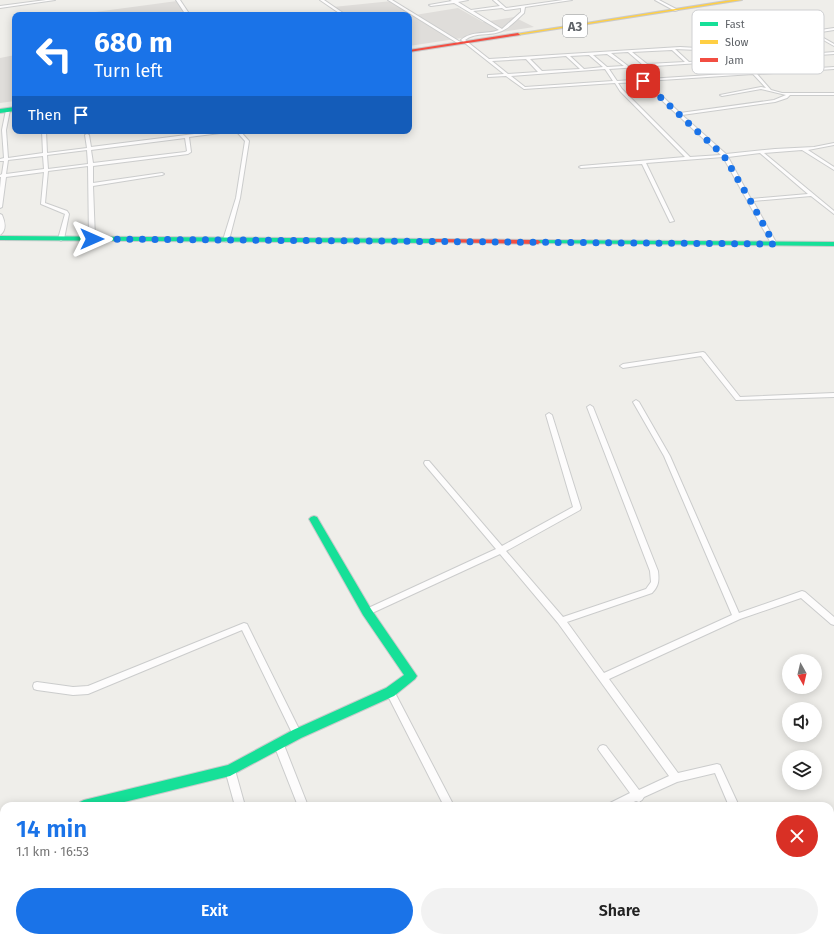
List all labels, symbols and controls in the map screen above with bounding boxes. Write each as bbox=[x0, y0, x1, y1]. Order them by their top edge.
legend bbox=[692, 10, 824, 74]
road number: A3 bbox=[563, 15, 587, 37]
text: Fast bbox=[725, 18, 745, 31]
text: 680 m bbox=[94, 26, 173, 59]
icon: left bbox=[28, 28, 80, 80]
text: Slow bbox=[725, 36, 749, 49]
text: Jam bbox=[725, 54, 744, 67]
text: Turn left bbox=[94, 60, 163, 82]
pin bbox=[626, 64, 660, 98]
icon: arrive bbox=[632, 70, 654, 92]
icon: arrive bbox=[70, 104, 92, 126]
text: Then bbox=[28, 106, 62, 124]
position arrow bbox=[71, 218, 113, 260]
north arrow bbox=[782, 654, 822, 694]
map controls bbox=[782, 654, 822, 790]
button: sound bbox=[782, 702, 822, 742]
button: layers bbox=[782, 750, 822, 790]
text: 14 min bbox=[16, 815, 87, 843]
button: close bbox=[776, 815, 818, 857]
text: 1.1 km · 16:53 bbox=[16, 844, 89, 859]
button: Exit bbox=[16, 888, 413, 934]
button: Share bbox=[421, 888, 818, 934]

